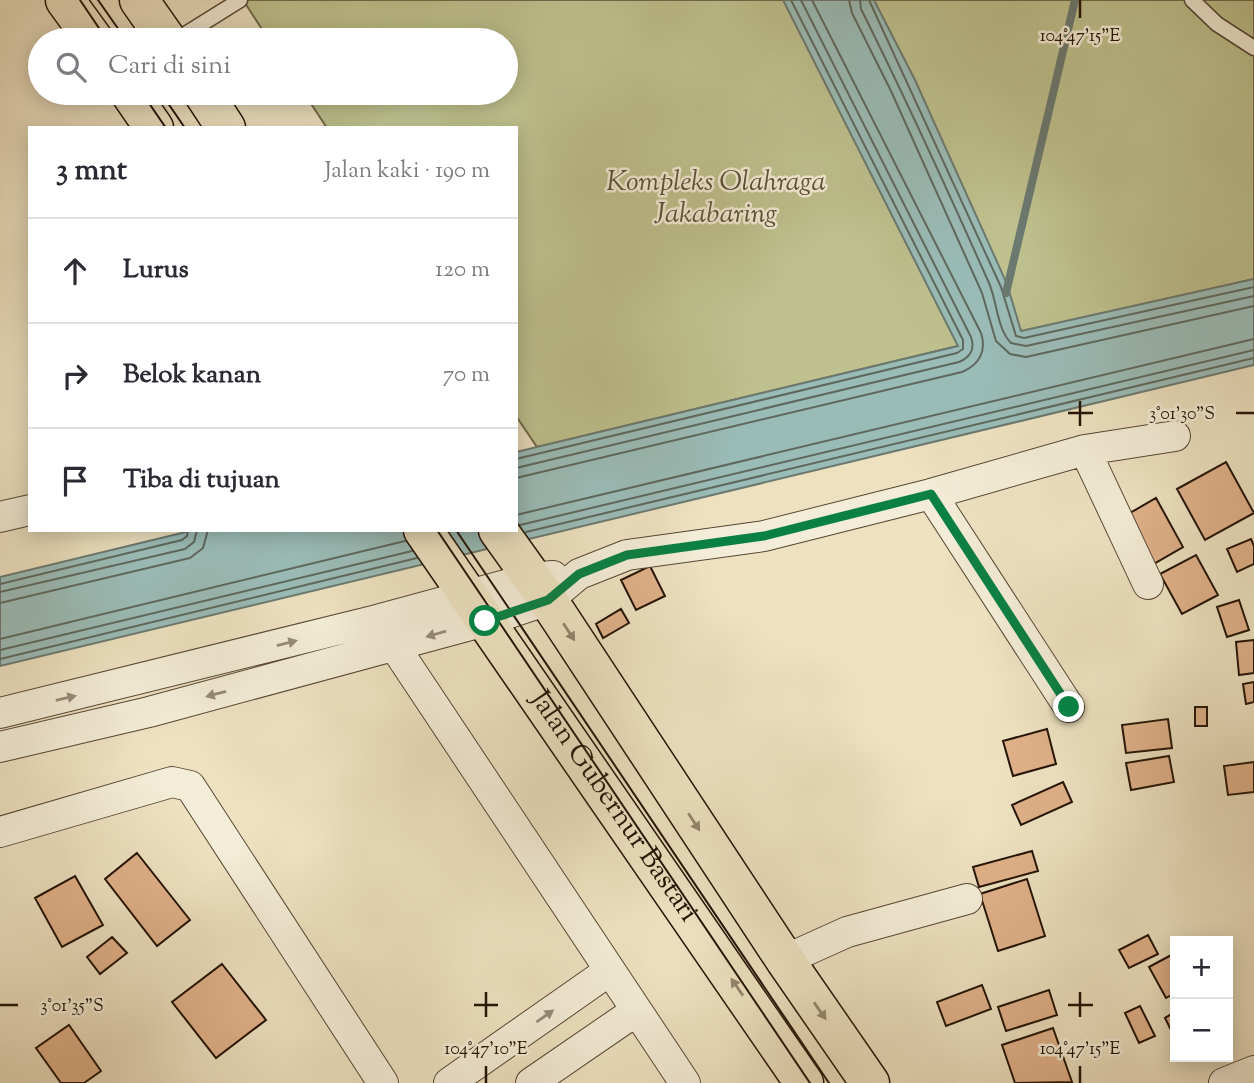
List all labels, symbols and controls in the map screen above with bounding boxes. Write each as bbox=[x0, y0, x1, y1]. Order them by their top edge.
text: 104°47'15"E bbox=[1040, 24, 1120, 50]
search box bbox=[28, 28, 518, 105]
icon: search bbox=[52, 48, 90, 86]
text: Cari di sini bbox=[108, 48, 231, 85]
text: 3 mnt bbox=[56, 150, 127, 193]
text: Jalan kaki · 190 m bbox=[325, 155, 490, 188]
park label: Kompleks Olahraga Jakabaring bbox=[606, 163, 826, 235]
icon: ahead bbox=[56, 252, 94, 290]
text: Lurus bbox=[123, 252, 189, 289]
text: 120 m bbox=[435, 254, 490, 287]
icon: right bbox=[56, 357, 94, 395]
text: Belok kanan bbox=[123, 357, 261, 394]
text: 70 m bbox=[443, 359, 490, 392]
text: 3°01'30"S bbox=[1149, 402, 1215, 428]
icon: arrive bbox=[56, 462, 94, 500]
text: Tiba di tujuan bbox=[123, 462, 280, 499]
route start bbox=[469, 605, 500, 636]
one-way arrow bbox=[562, 623, 576, 641]
one-way arrow bbox=[425, 630, 446, 640]
one-way arrow bbox=[276, 637, 298, 648]
street label: Jalan Gubernur Bastari bbox=[519, 681, 708, 930]
one-way arrow bbox=[205, 689, 227, 700]
route end bbox=[1053, 691, 1084, 722]
one-way arrow bbox=[56, 692, 78, 703]
one-way arrow bbox=[687, 813, 701, 831]
map controls bbox=[1170, 936, 1233, 1062]
button: + bbox=[1170, 936, 1233, 999]
one-way arrow bbox=[731, 977, 744, 996]
text: 3°01'35"S bbox=[40, 994, 104, 1020]
button: − bbox=[1170, 999, 1233, 1062]
one-way arrow bbox=[813, 1002, 827, 1020]
one-way arrow bbox=[536, 1009, 554, 1023]
text: 104°47'10"E bbox=[444, 1037, 528, 1063]
text: 104°47'15"E bbox=[1040, 1037, 1120, 1063]

